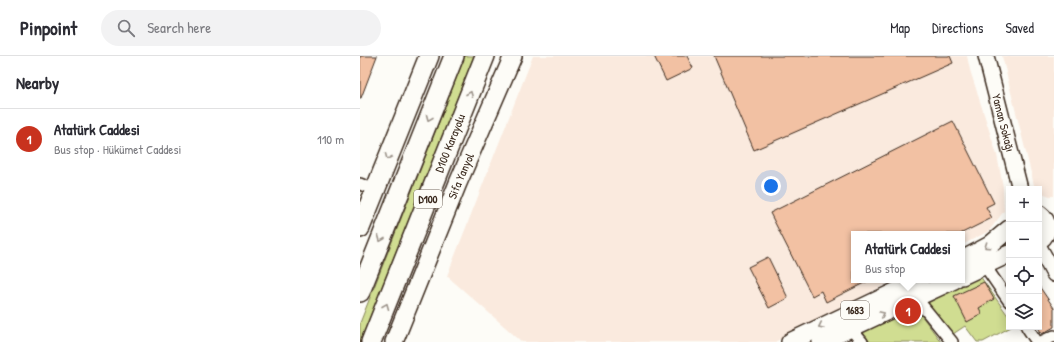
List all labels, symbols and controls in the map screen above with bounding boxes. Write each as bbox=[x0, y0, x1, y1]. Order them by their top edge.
search box bbox=[101, 10, 381, 46]
text: Pinpoint bbox=[20, 15, 77, 41]
icon: search bbox=[115, 17, 137, 39]
text: Search here bbox=[147, 17, 211, 38]
text: Map bbox=[890, 18, 910, 37]
text: Directions bbox=[932, 18, 983, 37]
text: Saved bbox=[1005, 18, 1034, 37]
text: Nearby bbox=[16, 71, 59, 94]
one-way arrow bbox=[465, 90, 473, 97]
street label: Yaman Sokağı bbox=[988, 92, 1019, 154]
street label: D100 Karayolu bbox=[430, 111, 469, 175]
one-way arrow bbox=[426, 114, 434, 122]
text: Atatürk Caddesi bbox=[54, 119, 140, 140]
text: 1 bbox=[27, 130, 31, 148]
text: 110 m bbox=[317, 130, 344, 148]
text: Bus stop · Hükümet Caddesi bbox=[54, 140, 181, 158]
street label: Sifa Yanyol bbox=[443, 149, 478, 201]
one-way arrow bbox=[385, 153, 393, 160]
your location bbox=[761, 176, 781, 196]
map controls bbox=[1006, 186, 1042, 330]
button: + bbox=[1006, 186, 1042, 222]
road number: D100 bbox=[414, 190, 442, 208]
button: − bbox=[1006, 222, 1042, 258]
popup bbox=[851, 231, 965, 283]
one-way arrow bbox=[378, 235, 386, 243]
text: Atatürk Caddesi bbox=[865, 238, 951, 259]
one-way arrow bbox=[984, 241, 991, 249]
button: locate bbox=[1006, 258, 1042, 294]
text: Bus stop bbox=[865, 259, 905, 277]
button: layers bbox=[1006, 294, 1042, 330]
pin: 1 bbox=[895, 296, 921, 326]
road number: 1683 bbox=[841, 301, 869, 319]
one-way arrow bbox=[381, 302, 389, 309]
one-way arrow bbox=[878, 310, 885, 318]
one-way arrow bbox=[818, 321, 825, 329]

